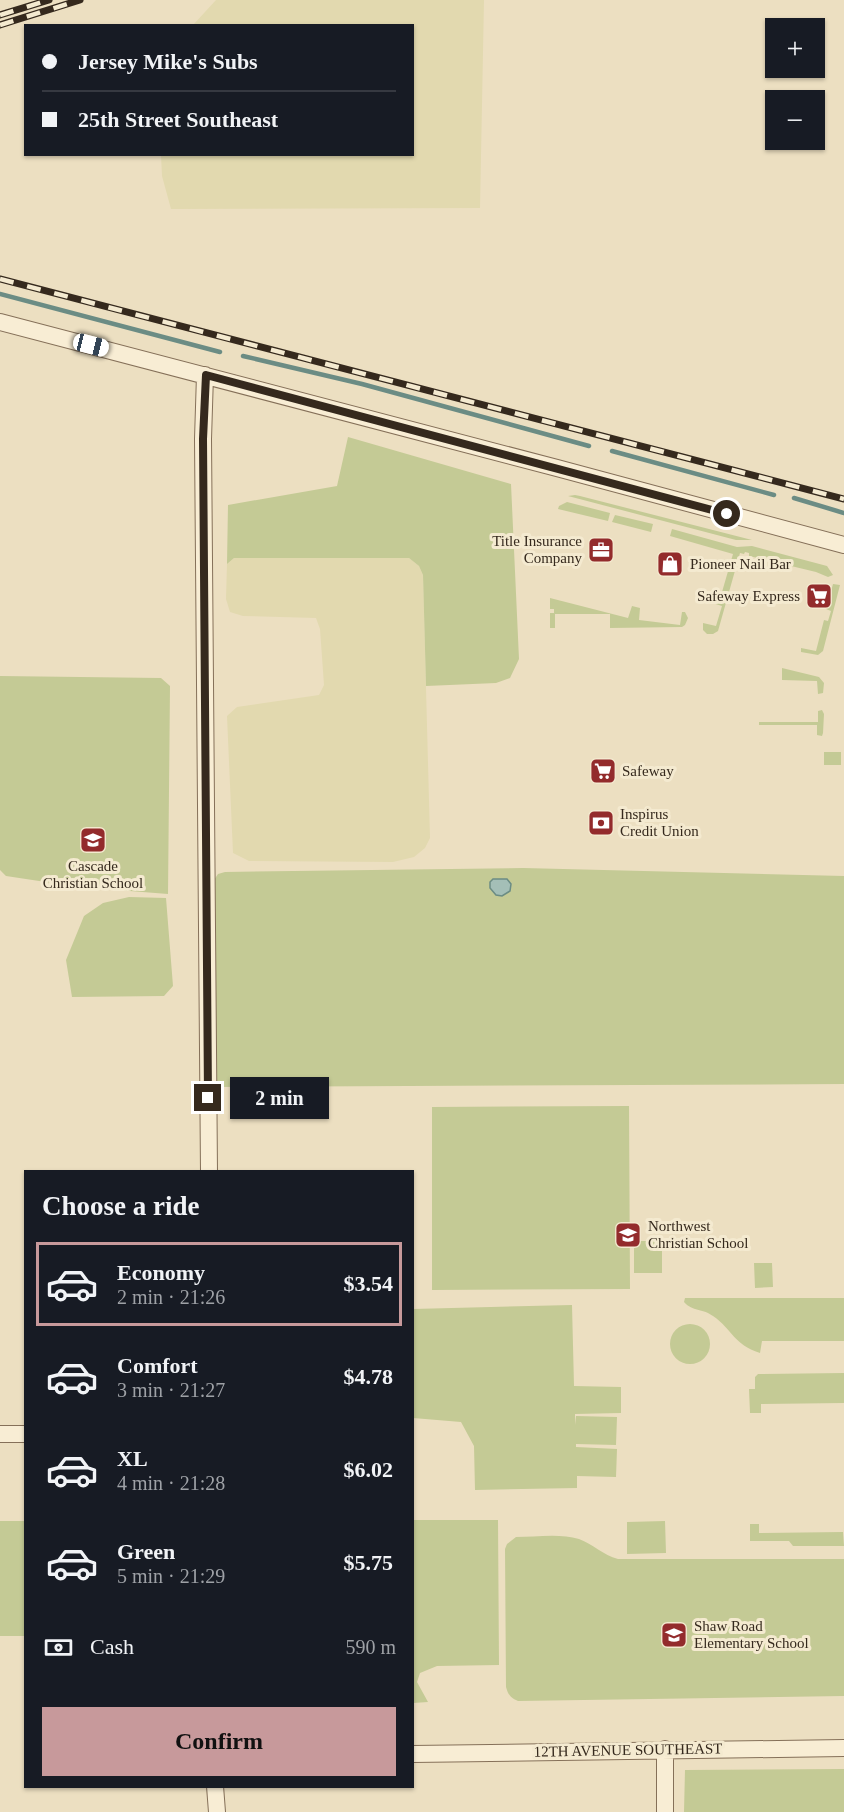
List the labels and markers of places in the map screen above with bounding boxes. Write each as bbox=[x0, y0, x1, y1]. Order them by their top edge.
place label: Title Insurance Company bbox=[492, 533, 582, 566]
office icon: Title Insurance Company bbox=[586, 535, 616, 565]
shop icon: Pioneer Nail Bar bbox=[655, 549, 685, 579]
place label: Pioneer Nail Bar bbox=[690, 556, 791, 572]
supermarket icon: Safeway Express bbox=[804, 581, 834, 611]
place label: Safeway Express bbox=[697, 588, 800, 604]
supermarket icon: Safeway bbox=[588, 756, 618, 786]
place label: Safeway bbox=[622, 763, 674, 779]
place label: Inspirus Credit Union bbox=[620, 806, 699, 839]
bank icon: Inspirus Credit Union bbox=[586, 808, 616, 838]
school or university icon: Cascade Christian School bbox=[78, 825, 108, 855]
place label: Cascade Christian School bbox=[43, 858, 143, 891]
place label: Northwest Christian School bbox=[648, 1218, 748, 1251]
school or university icon: Northwest Christian School bbox=[613, 1220, 643, 1250]
place label: Shaw Road Elementary School bbox=[694, 1618, 809, 1651]
school or university icon: Shaw Road Elementary School bbox=[659, 1620, 689, 1650]

